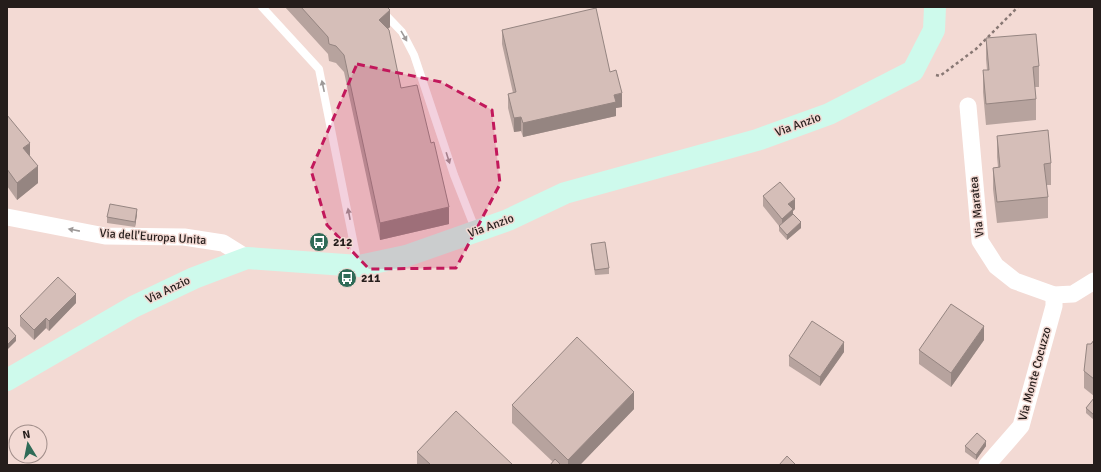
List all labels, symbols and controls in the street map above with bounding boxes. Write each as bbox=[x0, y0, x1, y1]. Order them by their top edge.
one-way arrow bbox=[401, 30, 408, 42]
one-way arrow bbox=[319, 80, 325, 92]
street label: Via Anzio bbox=[773, 110, 823, 140]
one-way arrow bbox=[445, 152, 451, 164]
street label: Via Maratea bbox=[966, 176, 988, 238]
one-way arrow bbox=[345, 208, 351, 220]
street label: Via Anzio bbox=[466, 211, 516, 241]
one-way arrow bbox=[67, 226, 80, 232]
street label: Via dell'Europa Unita bbox=[99, 226, 207, 248]
bus stop icon: 212 bbox=[308, 231, 330, 253]
place label: 212 bbox=[333, 235, 352, 250]
bus stop icon: 211 bbox=[336, 267, 358, 289]
place label: 211 bbox=[361, 271, 381, 286]
street label: Via Anzio bbox=[143, 273, 193, 307]
street label: Via Monte Cocuzzo bbox=[1015, 325, 1055, 423]
north arrow bbox=[8, 424, 48, 464]
text: N bbox=[21, 428, 31, 442]

